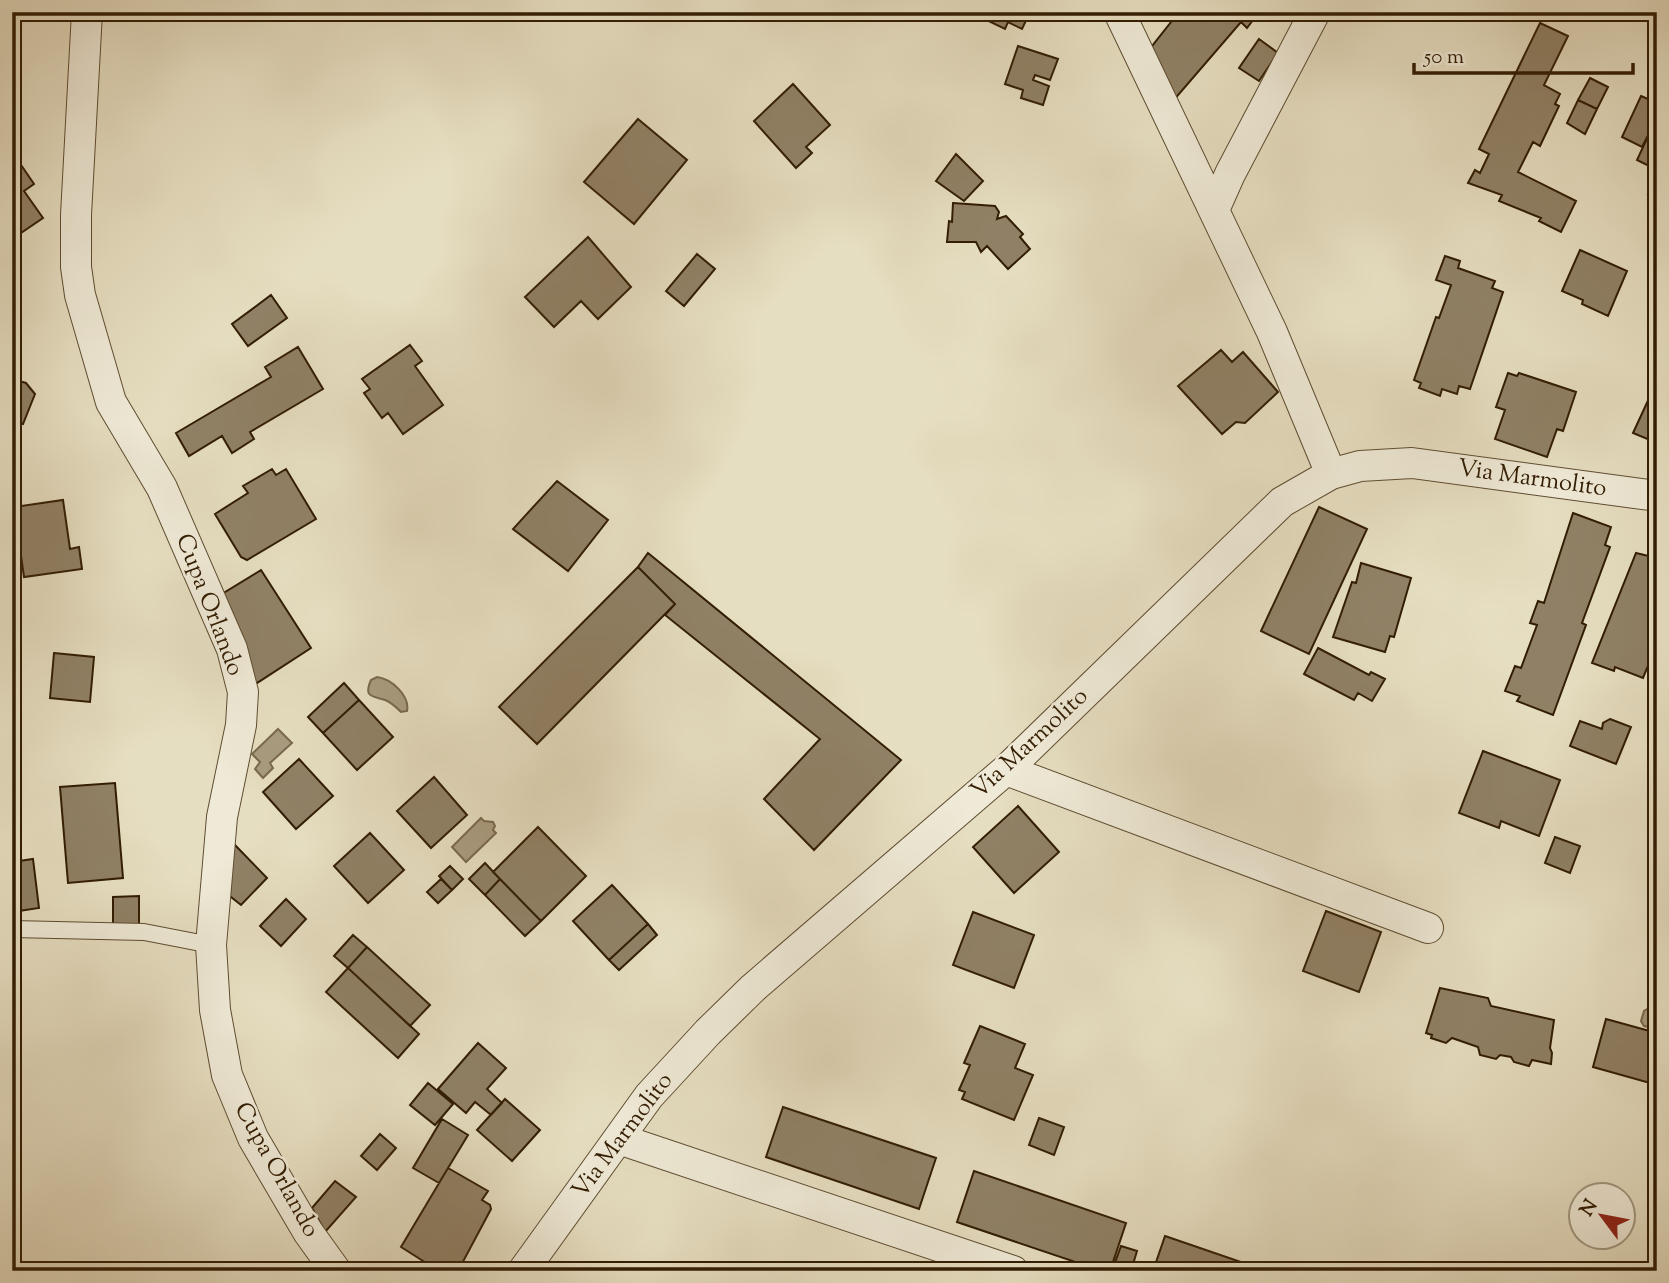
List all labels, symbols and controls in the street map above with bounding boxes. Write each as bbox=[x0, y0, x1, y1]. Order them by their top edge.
scale bar bbox=[1414, 32, 1632, 76]
text: 50 m bbox=[1423, 43, 1464, 73]
street label: Via Marmolito bbox=[1455, 452, 1609, 506]
street label: Cupa Orlando bbox=[166, 529, 252, 681]
street label: Via Marmolito bbox=[964, 680, 1096, 808]
street label: Via Marmolito bbox=[564, 1066, 682, 1206]
street label: Cupa Orlando bbox=[225, 1096, 327, 1244]
north arrow bbox=[1568, 1182, 1638, 1252]
text: N bbox=[1574, 1195, 1605, 1222]

